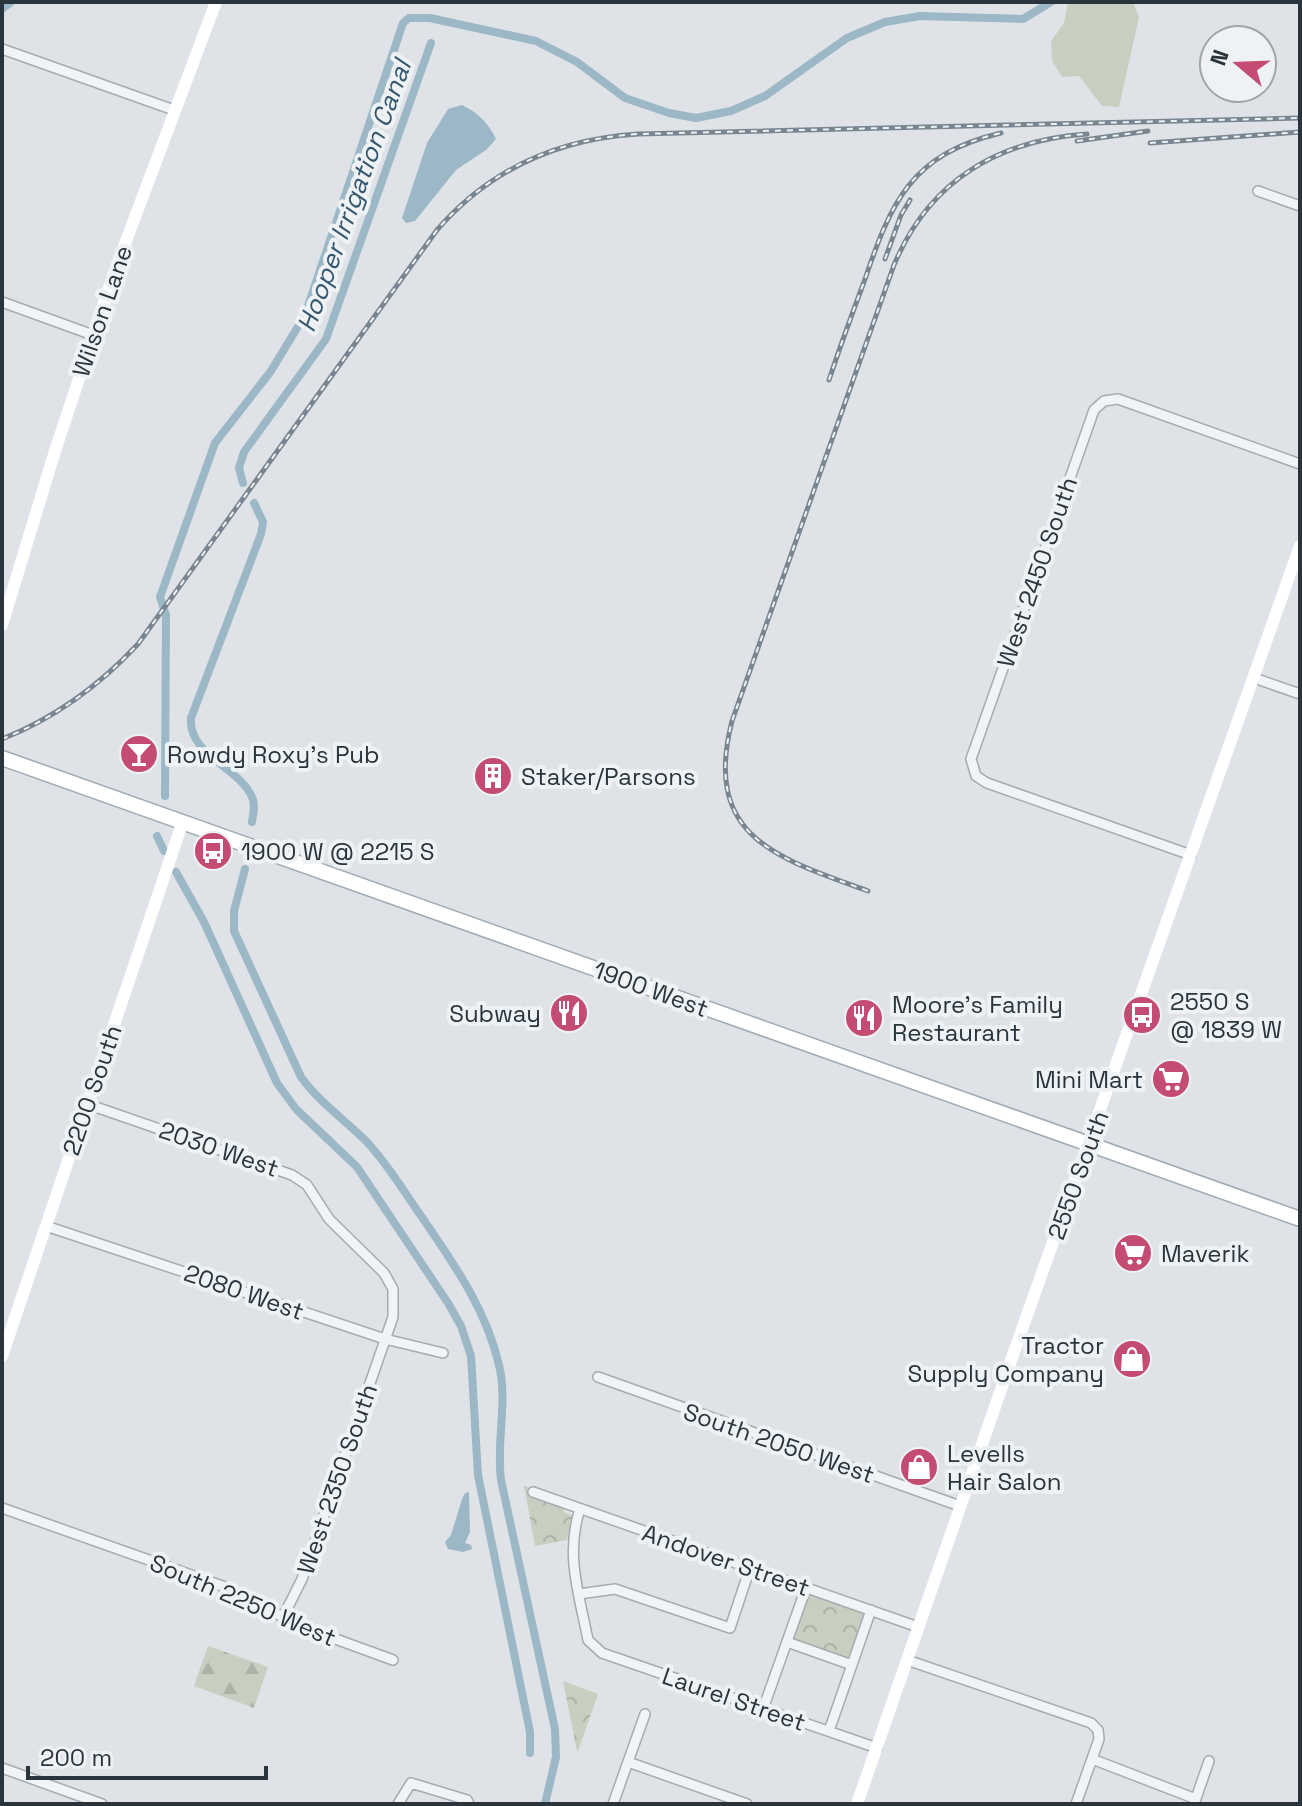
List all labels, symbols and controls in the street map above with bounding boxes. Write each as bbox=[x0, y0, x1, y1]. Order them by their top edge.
north arrow bbox=[1198, 24, 1278, 104]
text: N bbox=[1203, 46, 1235, 69]
water label: Hooper Irrigation Canal bbox=[289, 53, 420, 337]
street label: Wilson Lane bbox=[65, 241, 139, 381]
street label: West 2450 South bbox=[990, 473, 1084, 671]
bar icon: Rowdy Roxy's Pub bbox=[118, 733, 160, 775]
place label: Rowdy Roxy's Pub bbox=[167, 739, 379, 770]
building icon: Staker/Parsons bbox=[472, 755, 514, 797]
place label: Staker/Parsons bbox=[521, 761, 696, 792]
bus stop icon: 1900 W @ 2215 S bbox=[192, 830, 234, 872]
place label: 1900 W @ 2215 S bbox=[241, 836, 434, 867]
street label: 1900 West bbox=[589, 954, 713, 1024]
place label: 2550 S @ 1839 W bbox=[1170, 986, 1282, 1045]
place label: Moore's Family Restaurant bbox=[892, 989, 1063, 1048]
restaurant icon: Subway bbox=[548, 992, 590, 1034]
bus stop icon: 2550 S @ 1839 W bbox=[1121, 994, 1163, 1036]
restaurant icon: Moore's Family Restaurant bbox=[843, 997, 885, 1039]
place label: Subway bbox=[449, 998, 541, 1029]
street label: 2200 South bbox=[55, 1021, 129, 1159]
supermarket icon: Mini Mart bbox=[1150, 1058, 1192, 1100]
place label: Mini Mart bbox=[1035, 1064, 1143, 1095]
street label: 2550 South bbox=[1040, 1106, 1116, 1244]
street label: 2030 West bbox=[155, 1114, 283, 1184]
supermarket icon: Maverik bbox=[1112, 1232, 1154, 1274]
place label: Maverik bbox=[1161, 1238, 1250, 1269]
street label: 2080 West bbox=[180, 1257, 308, 1327]
place label: Tractor Supply Company bbox=[908, 1330, 1104, 1389]
shop icon: Tractor Supply Company bbox=[1111, 1338, 1153, 1380]
street label: West 2350 South bbox=[290, 1380, 384, 1578]
street label: South 2050 West bbox=[679, 1396, 879, 1490]
place label: Levells Hair Salon bbox=[947, 1438, 1062, 1497]
shop icon: Levells Hair Salon bbox=[898, 1446, 940, 1488]
street label: Andover Street bbox=[638, 1517, 814, 1603]
street label: South 2250 West bbox=[145, 1547, 341, 1653]
street label: Laurel Street bbox=[658, 1660, 810, 1738]
scale bar bbox=[28, 1730, 266, 1780]
text: 200 m bbox=[40, 1742, 112, 1773]

